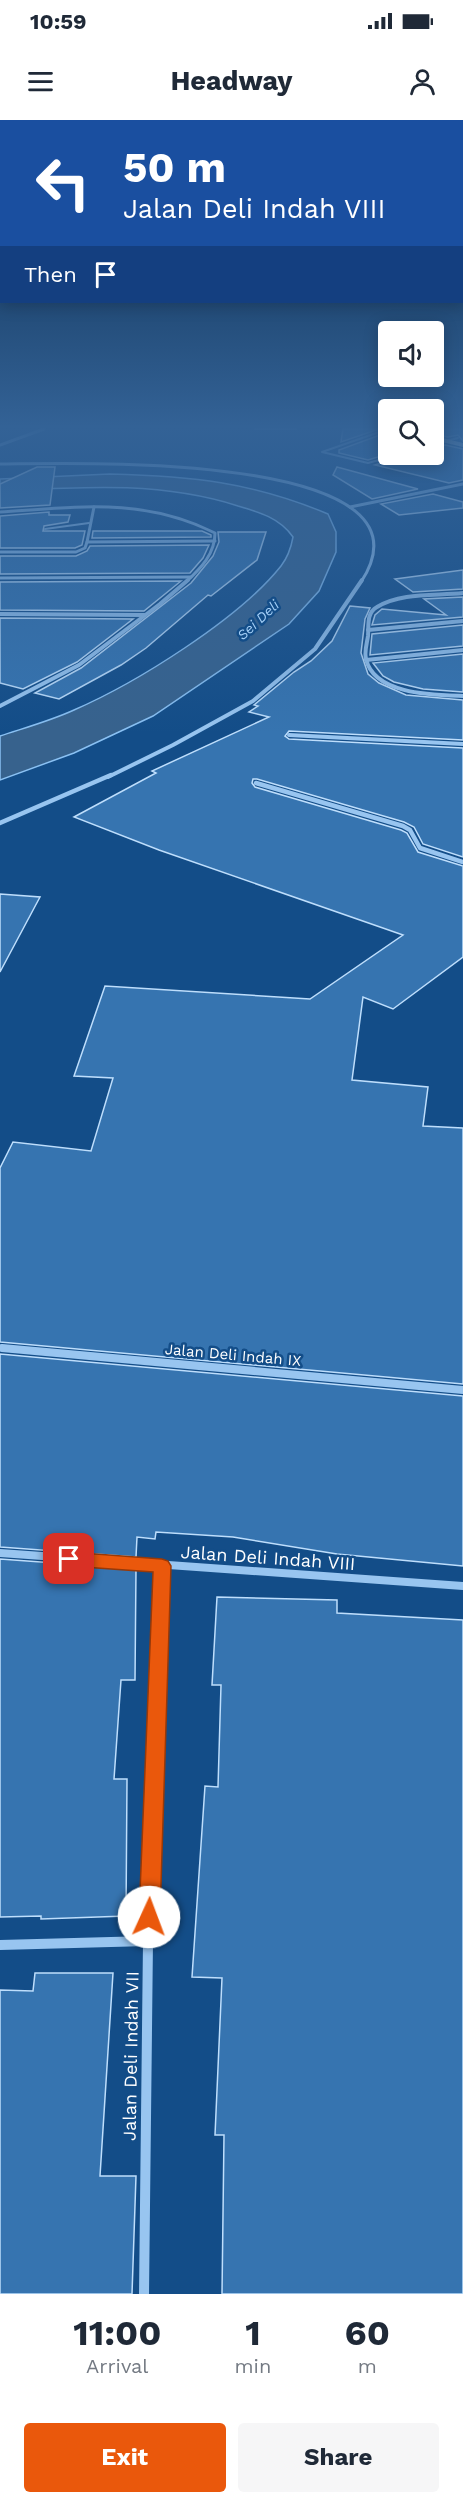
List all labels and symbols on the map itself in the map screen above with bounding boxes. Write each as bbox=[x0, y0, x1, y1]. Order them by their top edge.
water label: Sei Deli bbox=[234, 596, 282, 643]
street label: Jalan Deli Indah IX bbox=[164, 1340, 302, 1370]
pin bbox=[43, 1533, 94, 1584]
street label: Jalan Deli Indah VIII bbox=[180, 1541, 356, 1574]
position arrow bbox=[117, 1885, 181, 1949]
street label: Jalan Deli Indah VII bbox=[119, 1971, 142, 2141]

